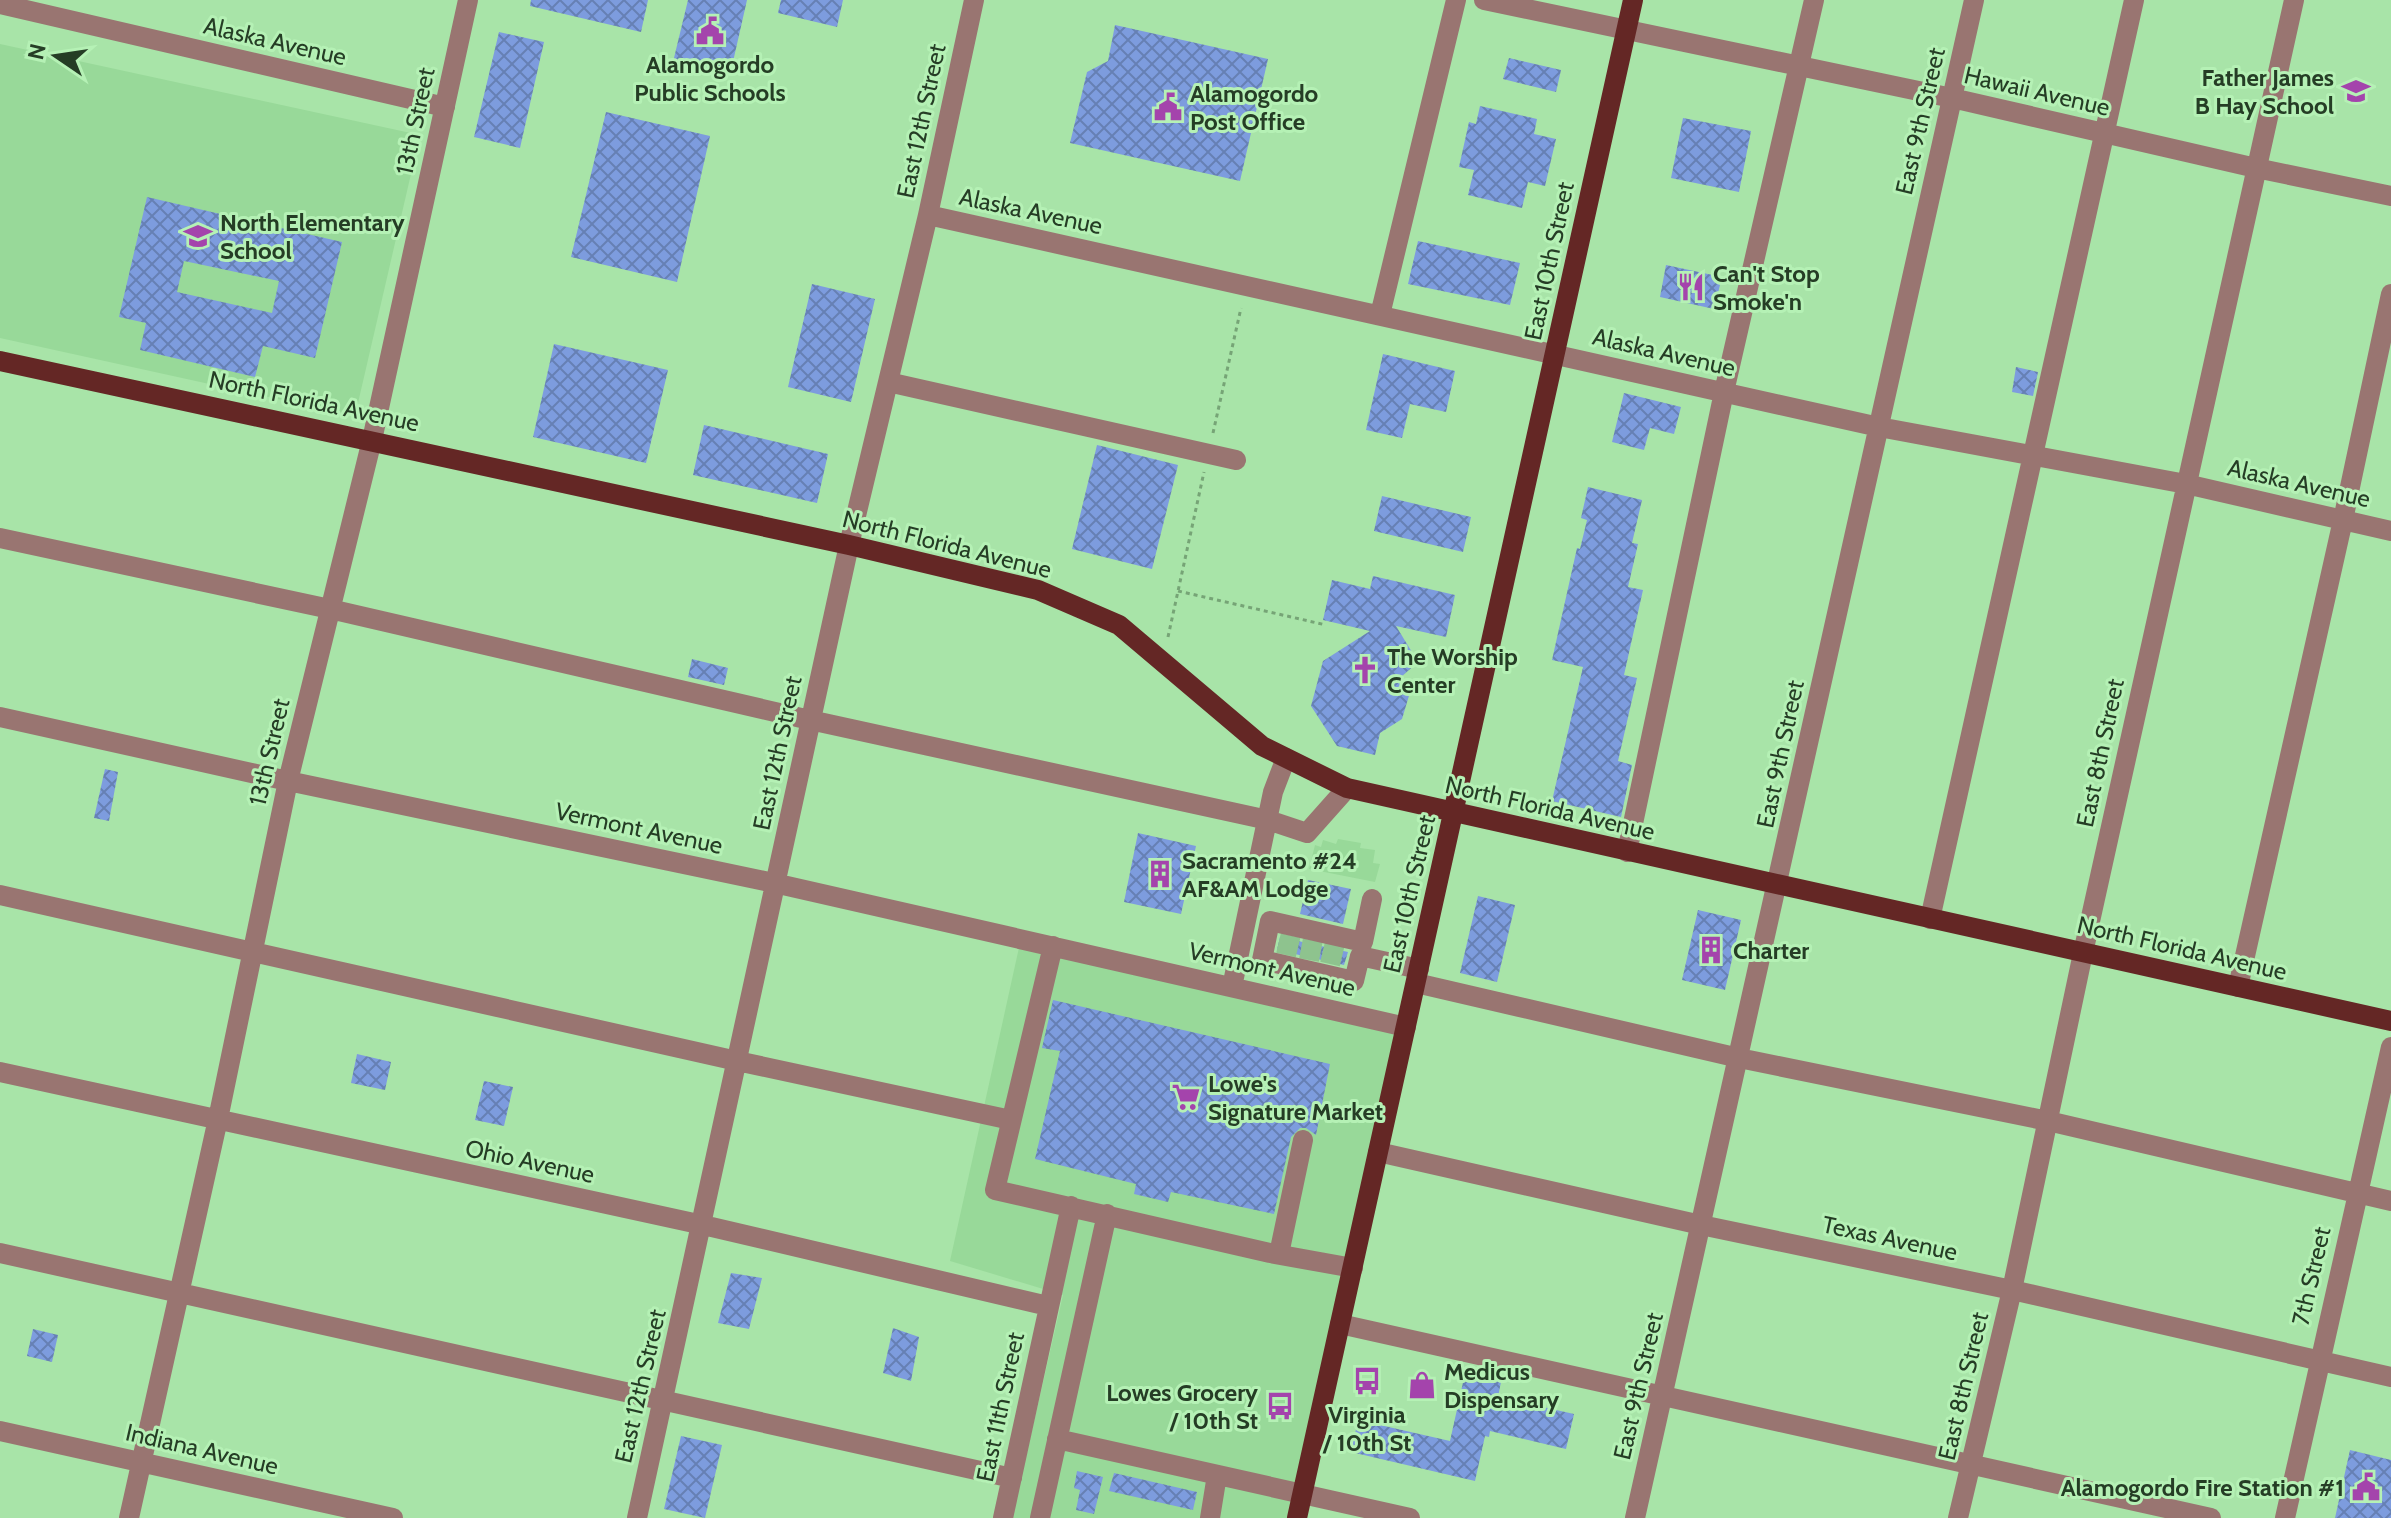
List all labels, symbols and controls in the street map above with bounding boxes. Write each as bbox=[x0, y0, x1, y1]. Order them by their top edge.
street label: Alaska Avenue bbox=[201, 11, 349, 71]
north arrow bbox=[16, 16, 96, 96]
public building icon: Alamogordo Public Schools bbox=[695, 16, 725, 46]
text: N bbox=[22, 41, 52, 62]
street label: East 12th Street bbox=[891, 41, 951, 201]
street label: East 9th Street bbox=[1889, 45, 1951, 197]
place label: Alamogordo Public Schools bbox=[634, 50, 786, 107]
street label: Hawaii Avenue bbox=[1961, 60, 2113, 122]
place label: Father James B Hay School bbox=[2195, 63, 2334, 120]
street label: 13th Street bbox=[389, 65, 441, 177]
school or university icon: Father James B Hay School bbox=[2341, 76, 2371, 106]
place label: Alamogordo Post Office bbox=[1190, 79, 1319, 136]
public building icon: Alamogordo Post Office bbox=[1153, 92, 1183, 122]
street label: East 10th Street bbox=[1518, 179, 1580, 343]
street label: Alaska Avenue bbox=[957, 182, 1105, 240]
place label: North Elementary School bbox=[220, 208, 405, 265]
school or university icon: North Elementary School bbox=[183, 221, 213, 251]
place label: Can't Stop Smoke'n bbox=[1713, 259, 1820, 316]
restaurant icon: Can't Stop Smoke'n bbox=[1676, 272, 1706, 302]
street label: Alaska Avenue bbox=[1590, 322, 1738, 382]
street label: North Florida Avenue bbox=[206, 365, 422, 437]
street label: Alaska Avenue bbox=[2225, 453, 2373, 513]
street label: North Florida Avenue bbox=[840, 504, 1054, 584]
place label: The Worship Center bbox=[1387, 642, 1518, 699]
church icon: The Worship Center bbox=[1350, 655, 1380, 685]
street label: East 12th Street bbox=[747, 673, 807, 833]
street label: East 8th Street bbox=[2070, 676, 2130, 830]
street label: East 9th Street bbox=[1750, 678, 1810, 830]
street label: 13th Street bbox=[243, 696, 295, 808]
street label: North Florida Avenue bbox=[1442, 770, 1658, 846]
street label: Vermont Avenue bbox=[553, 796, 725, 860]
street label: East 10th Street bbox=[1377, 812, 1441, 976]
place label: Sacramento #24 AF&AM Lodge bbox=[1182, 846, 1357, 903]
building icon: Sacramento #24 AF&AM Lodge bbox=[1145, 859, 1175, 889]
street label: North Florida Avenue bbox=[2074, 910, 2290, 986]
building icon: Charter bbox=[1696, 935, 1726, 965]
street label: Vermont Avenue bbox=[1186, 936, 1358, 1002]
place label: Charter bbox=[1733, 936, 1809, 965]
place label: Lowe's Signature Market bbox=[1208, 1069, 1383, 1126]
supermarket icon: Lowe's Signature Market bbox=[1171, 1082, 1201, 1112]
street label: Ohio Avenue bbox=[463, 1133, 597, 1189]
street label: Texas Avenue bbox=[1820, 1210, 1960, 1266]
street label: 7th Street bbox=[2286, 1224, 2336, 1328]
street label: East 12th Street bbox=[608, 1306, 672, 1466]
street label: East 8th Street bbox=[1932, 1309, 1994, 1463]
street label: East 9th Street bbox=[1607, 1310, 1669, 1462]
street label: East 11th Street bbox=[970, 1330, 1030, 1484]
place label: Medicus Dispensary bbox=[1444, 1357, 1559, 1414]
bus stop icon: Virginia / 10th St bbox=[1352, 1366, 1382, 1396]
shop icon: Medicus Dispensary bbox=[1407, 1370, 1437, 1400]
place label: Lowes Grocery / 10th St bbox=[1106, 1378, 1258, 1435]
bus stop icon: Lowes Grocery / 10th St bbox=[1265, 1391, 1295, 1421]
place label: Virginia / 10th St bbox=[1322, 1400, 1411, 1457]
street label: Indiana Avenue bbox=[123, 1417, 281, 1481]
public building icon: Alamogordo Fire Station #1 bbox=[2351, 1472, 2381, 1502]
place label: Alamogordo Fire Station #1 bbox=[2061, 1473, 2344, 1502]

